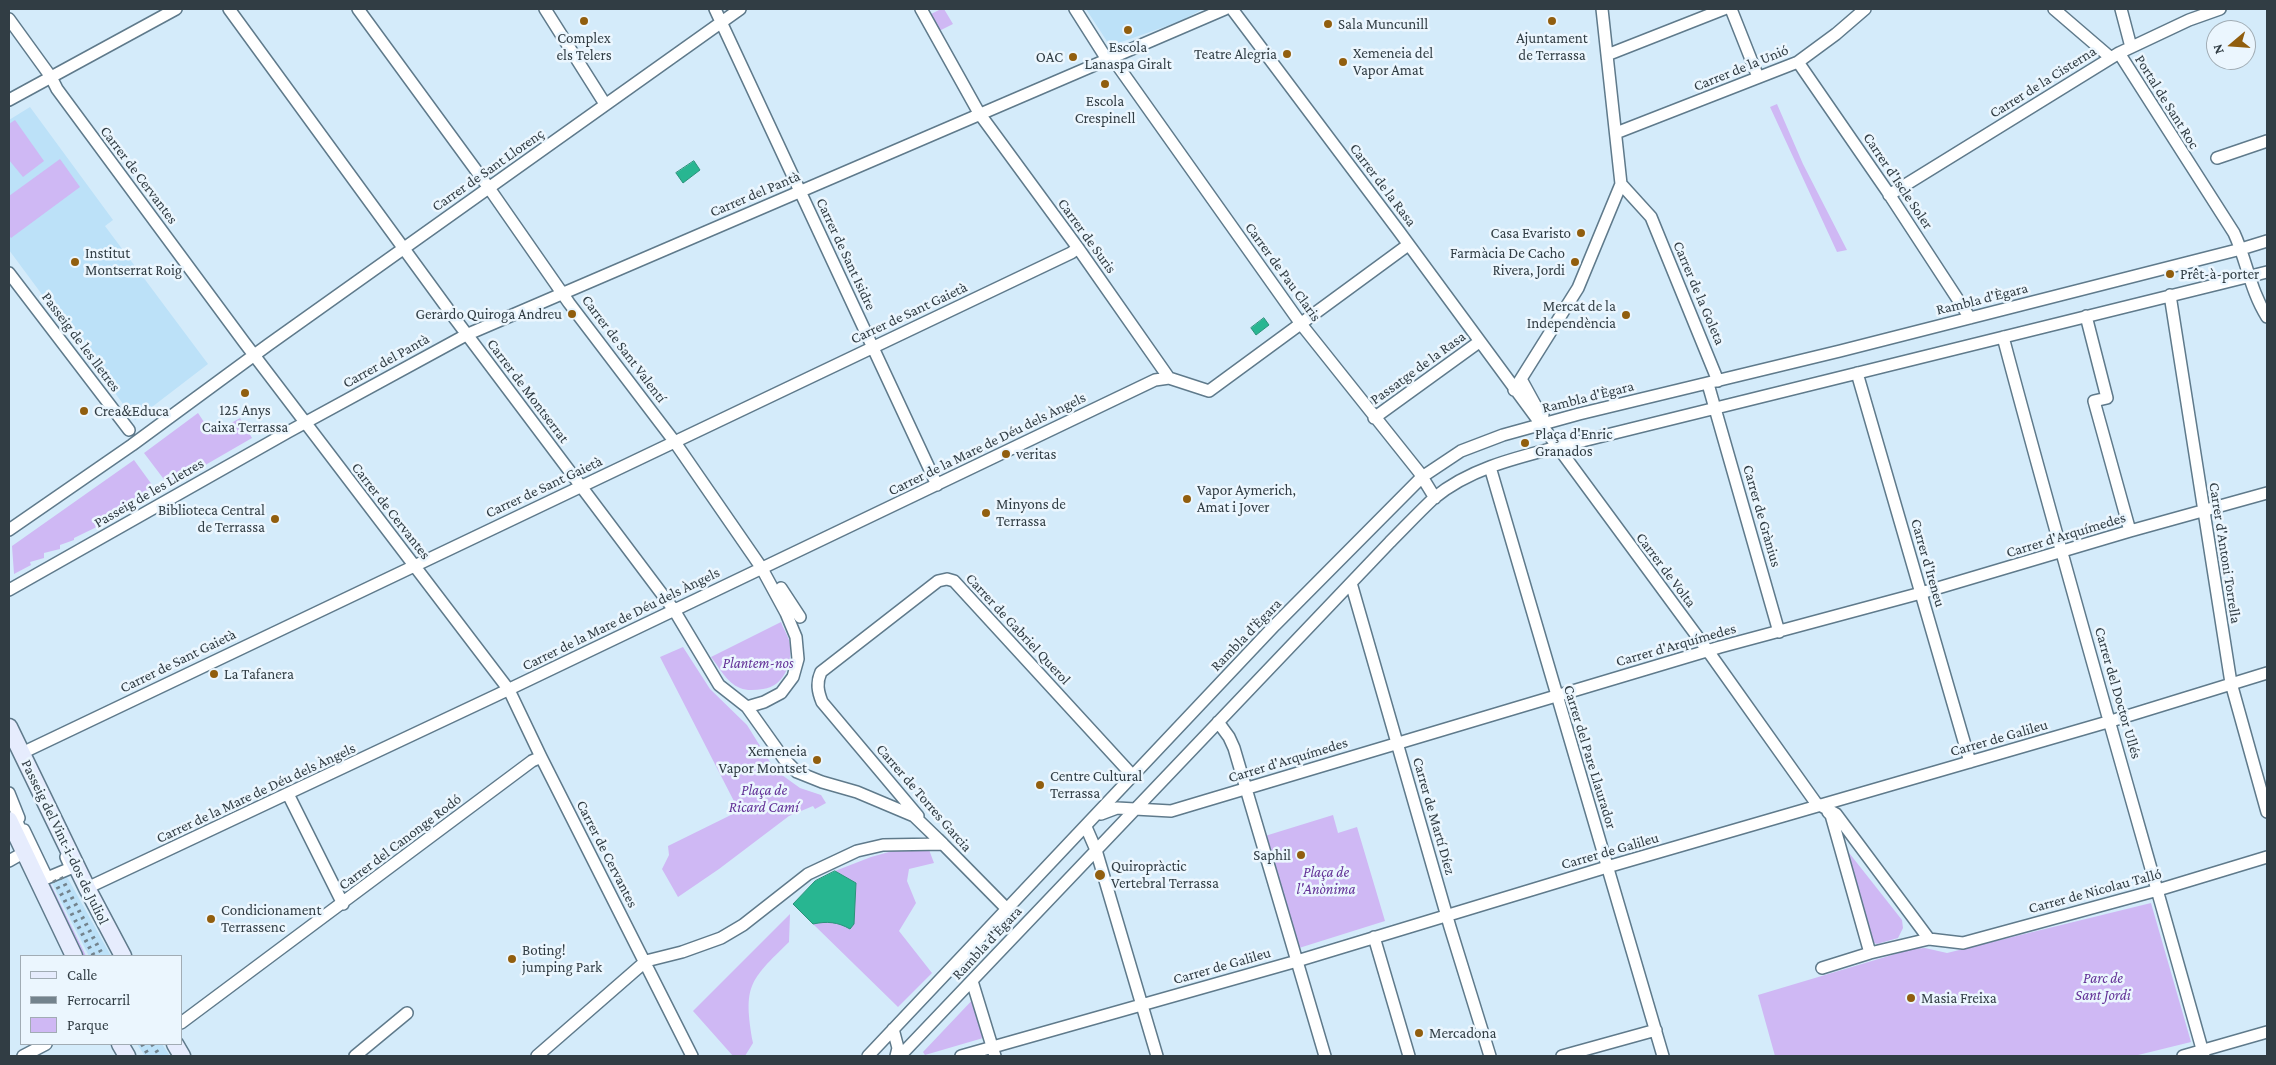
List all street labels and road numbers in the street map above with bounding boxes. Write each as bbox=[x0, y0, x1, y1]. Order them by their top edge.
street label: Carrer de la Unió bbox=[1691, 41, 1791, 95]
street label: Carrer de la Cisterna bbox=[1986, 42, 2100, 122]
street label: Portal de Sant Roc bbox=[2131, 52, 2203, 152]
street label: Carrer de Cervantes bbox=[96, 122, 182, 228]
street label: Carrer de Sant Llorenç bbox=[429, 125, 547, 215]
street label: Carrer d'Iscle Soler bbox=[1859, 129, 1937, 233]
street label: Carrer de la Rasa bbox=[1346, 140, 1420, 230]
street label: Carrer del Pantà bbox=[707, 167, 803, 221]
street label: Carrer de Sant Isidre bbox=[812, 195, 880, 313]
street label: Carrer de Suris bbox=[1054, 195, 1120, 277]
street label: Carrer de Pau Claris bbox=[1241, 219, 1325, 325]
street label: Carrer de la Goleta bbox=[1669, 238, 1729, 348]
street label: Carrer de Sant Gaietà bbox=[848, 278, 970, 348]
street label: Rambla d'Ègara bbox=[1934, 279, 2030, 319]
street label: Passeig de les lletres bbox=[38, 289, 124, 395]
street label: Carrer de Sant Valentí bbox=[578, 292, 670, 406]
street label: Passatge de la Rasa bbox=[1367, 327, 1469, 409]
street label: Carrer del Pantà bbox=[340, 330, 432, 392]
street label: Carrer de Montserrat bbox=[483, 335, 573, 447]
street label: Rambla d'Ègara bbox=[1540, 377, 1636, 417]
street label: Carrer de la Mare de Déu dels Àngels bbox=[885, 388, 1089, 500]
street label: Carrer de Sant Gaietà bbox=[483, 452, 605, 522]
street label: Passeig de les Lletres bbox=[91, 454, 207, 532]
street label: Carrer de Cervantes bbox=[348, 459, 434, 563]
street label: Carrer de Grànius bbox=[1739, 463, 1785, 569]
street label: Carrer d'Antoni Torrella bbox=[2205, 481, 2245, 625]
street label: Carrer d'Arquímedes bbox=[2004, 508, 2128, 562]
street label: Carrer d'Ireneu bbox=[1907, 517, 1949, 609]
street label: Carrer de Volta bbox=[1632, 529, 1700, 611]
street label: Carrer de la Mare de Déu dels Àngels bbox=[519, 563, 723, 675]
street label: Carrer de Gabriel Querol bbox=[962, 570, 1074, 688]
street label: Rambla d'Ègara bbox=[1207, 595, 1285, 675]
street label: Carrer d'Arquímedes bbox=[1614, 619, 1738, 671]
street label: Carrer de Sant Gaietà bbox=[117, 625, 239, 697]
street label: Carrer del Doctor Ullés bbox=[2091, 625, 2145, 761]
street label: Carrer del Pare Llaurador bbox=[1560, 683, 1620, 831]
street label: Carrer de Galileu bbox=[1948, 715, 2050, 761]
street label: Carrer d'Arquímedes bbox=[1226, 733, 1350, 787]
street label: Carrer de la Mare de Déu dels Àngels bbox=[154, 739, 358, 847]
street label: Carrer de Torres Garcia bbox=[872, 740, 976, 856]
street label: Carrer de Martí Díez bbox=[1409, 755, 1459, 877]
street label: Passeig del Vint-i-dos de Juliol bbox=[17, 757, 113, 927]
street label: Carrer del Canonge Rodó bbox=[335, 790, 465, 894]
street label: Carrer de Cervantes bbox=[572, 797, 642, 911]
street label: Carrer de Galileu bbox=[1559, 828, 1661, 874]
street label: Carrer de Nicolau Talló bbox=[2026, 865, 2164, 917]
street label: Rambla d'Ègara bbox=[948, 902, 1026, 984]
street label: Carrer de Galileu bbox=[1171, 943, 1273, 989]

